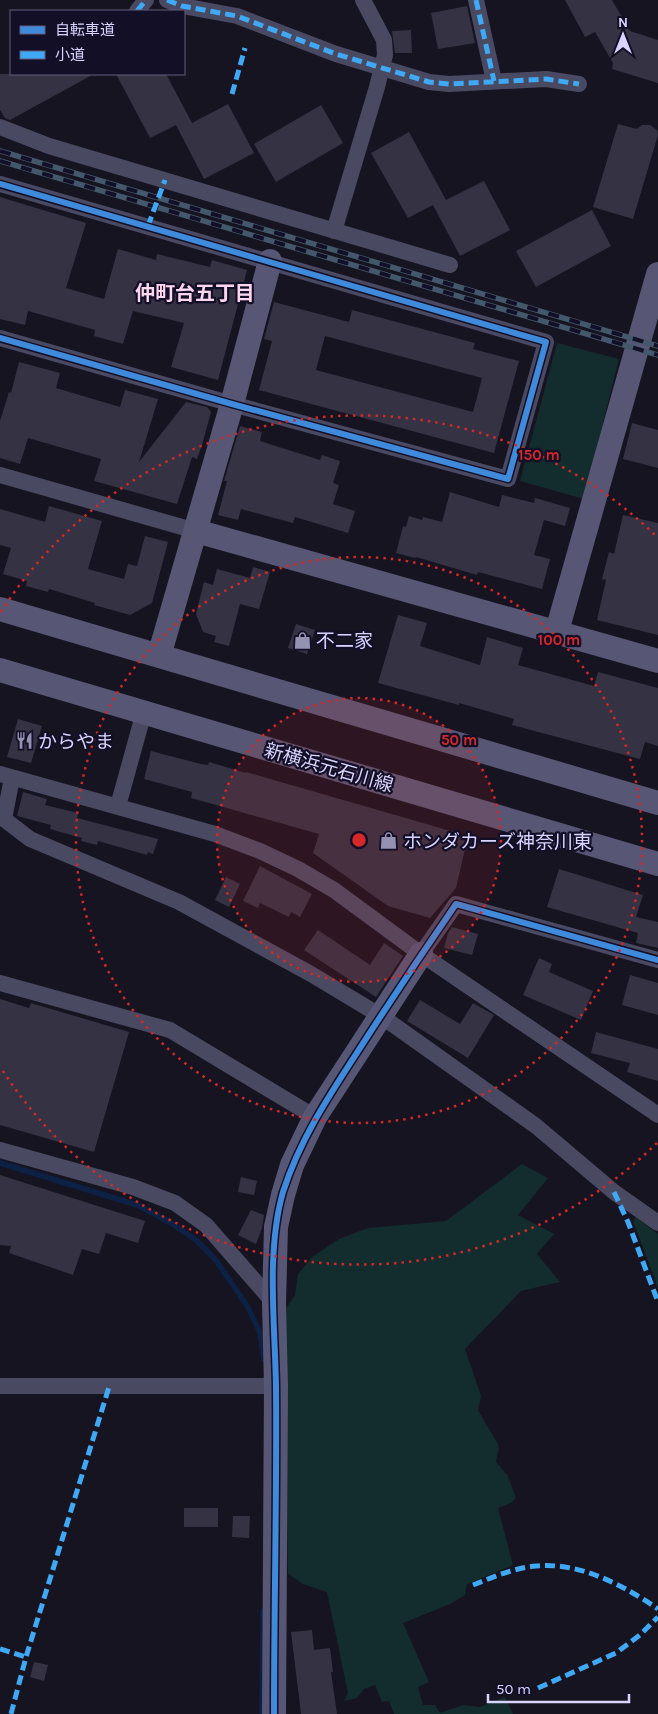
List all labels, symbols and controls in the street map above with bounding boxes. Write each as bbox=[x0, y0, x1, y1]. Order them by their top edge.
legend bbox=[10, 10, 185, 75]
north arrow bbox=[598, 10, 648, 60]
text: N bbox=[618, 14, 628, 31]
text: 自転車道 bbox=[55, 21, 115, 39]
text: 小道 bbox=[55, 46, 85, 64]
district label: 仲町台五丁目 bbox=[135, 282, 255, 305]
text: 150 m bbox=[518, 446, 560, 464]
shop icon: 不二家 bbox=[292, 630, 312, 650]
place label: 不二家 bbox=[316, 630, 373, 652]
text: 100 m bbox=[538, 631, 580, 649]
restaurant icon: からやま bbox=[14, 731, 34, 751]
place label: からやま bbox=[38, 731, 114, 753]
text: 50 m bbox=[441, 731, 477, 749]
street label: 新横浜元石川線 bbox=[262, 739, 396, 797]
centre of rings bbox=[350, 831, 368, 849]
shop icon: ホンダカーズ神奈川東 bbox=[379, 831, 399, 851]
place label: ホンダカーズ神奈川東 bbox=[403, 831, 592, 853]
scale bar bbox=[488, 1672, 629, 1704]
text: 50 m bbox=[496, 1680, 531, 1698]

